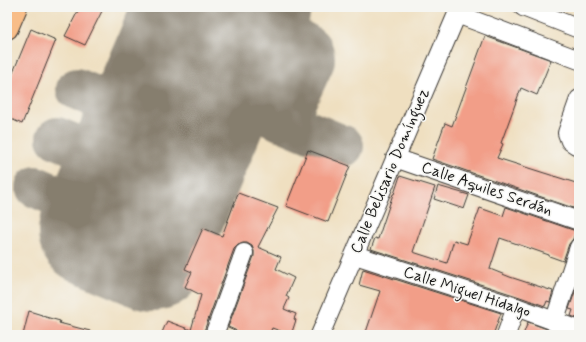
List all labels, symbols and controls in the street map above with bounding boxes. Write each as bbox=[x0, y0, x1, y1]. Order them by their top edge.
street label: Calle Belisario Domínguez bbox=[346, 85, 435, 257]
street label: Calle Aquiles Serdán bbox=[419, 157, 555, 221]
street label: Calle Miguel Hidalgo bbox=[400, 261, 533, 323]

